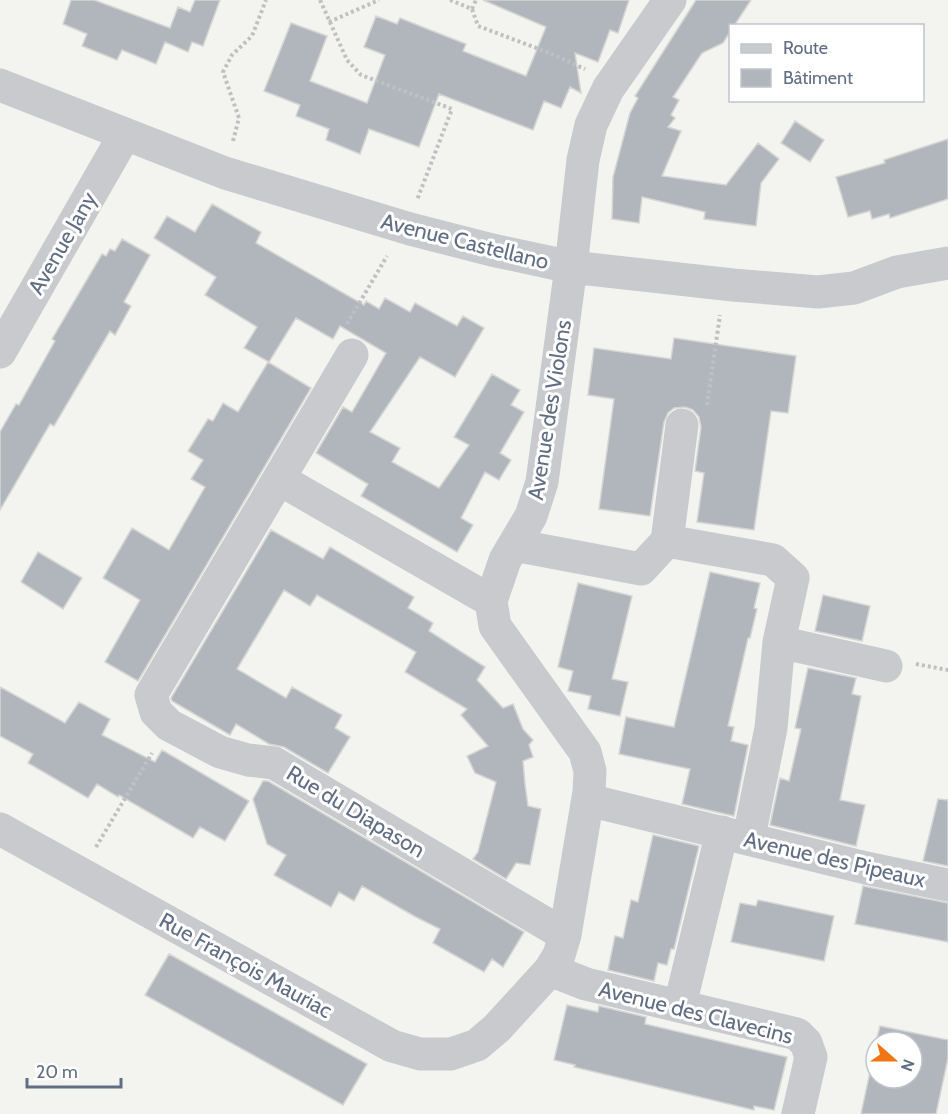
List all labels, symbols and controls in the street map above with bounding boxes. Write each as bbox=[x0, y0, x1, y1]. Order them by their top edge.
legend bbox=[729, 24, 924, 102]
text: Route bbox=[783, 37, 828, 59]
text: Bâtiment bbox=[783, 67, 853, 89]
street label: Avenue Jany bbox=[22, 187, 103, 299]
street label: Avenue Castellano bbox=[378, 208, 552, 275]
street label: Avenue des Violons bbox=[522, 318, 577, 502]
street label: Rue du Diapason bbox=[282, 759, 430, 863]
street label: Avenue des Pipeaux bbox=[742, 825, 929, 894]
street label: Rue François Mauriac bbox=[155, 907, 337, 1024]
street label: Avenue des Clavecins bbox=[596, 975, 796, 1050]
north arrow bbox=[864, 1030, 924, 1090]
scale bar bbox=[27, 1051, 122, 1089]
text: N bbox=[897, 1057, 918, 1074]
text: 20 m bbox=[36, 1061, 78, 1083]

